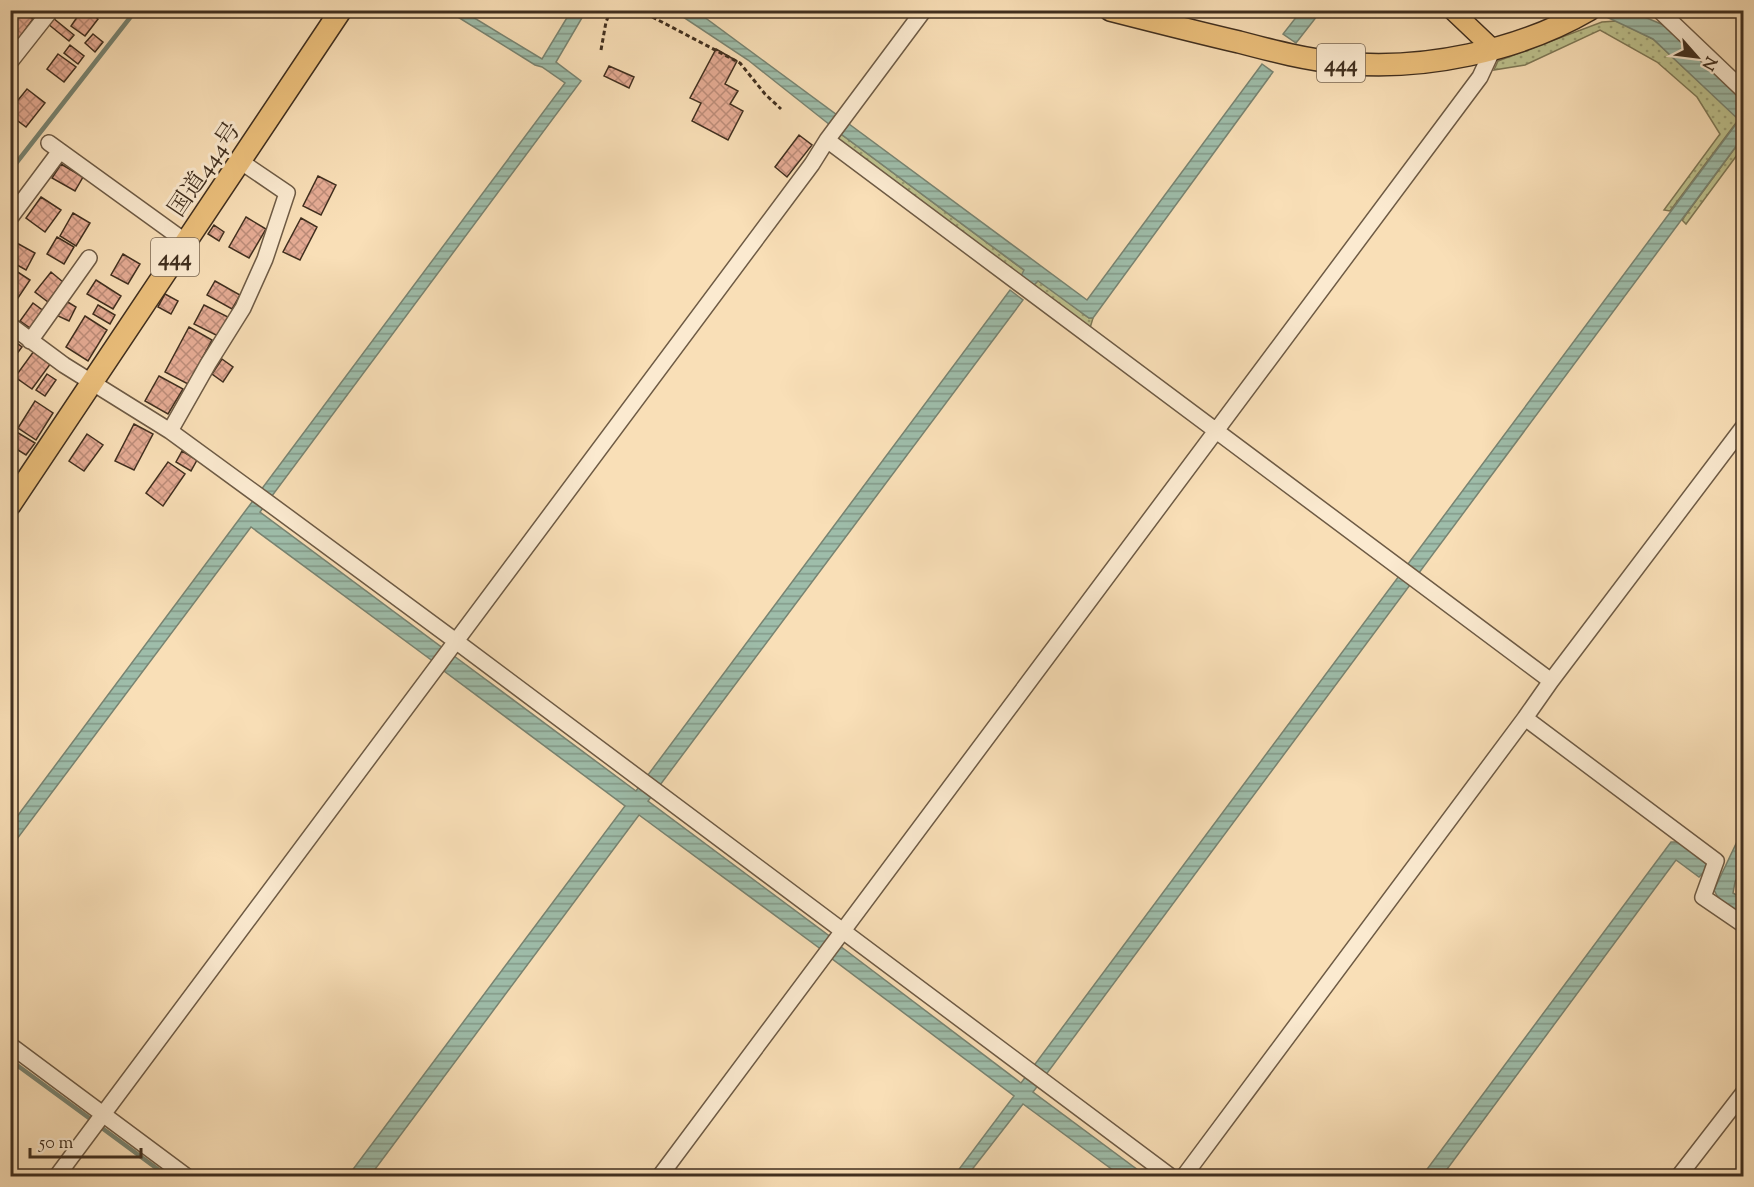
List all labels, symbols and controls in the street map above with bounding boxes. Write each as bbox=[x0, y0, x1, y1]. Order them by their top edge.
north arrow bbox=[1667, 27, 1727, 87]
road number: 444 bbox=[1317, 44, 1365, 82]
text: N bbox=[1695, 52, 1721, 74]
street label: 国道444号 bbox=[161, 116, 250, 225]
road number: 444 bbox=[151, 238, 199, 276]
scale bar bbox=[30, 1121, 141, 1159]
text: 50 m bbox=[38, 1131, 74, 1157]

